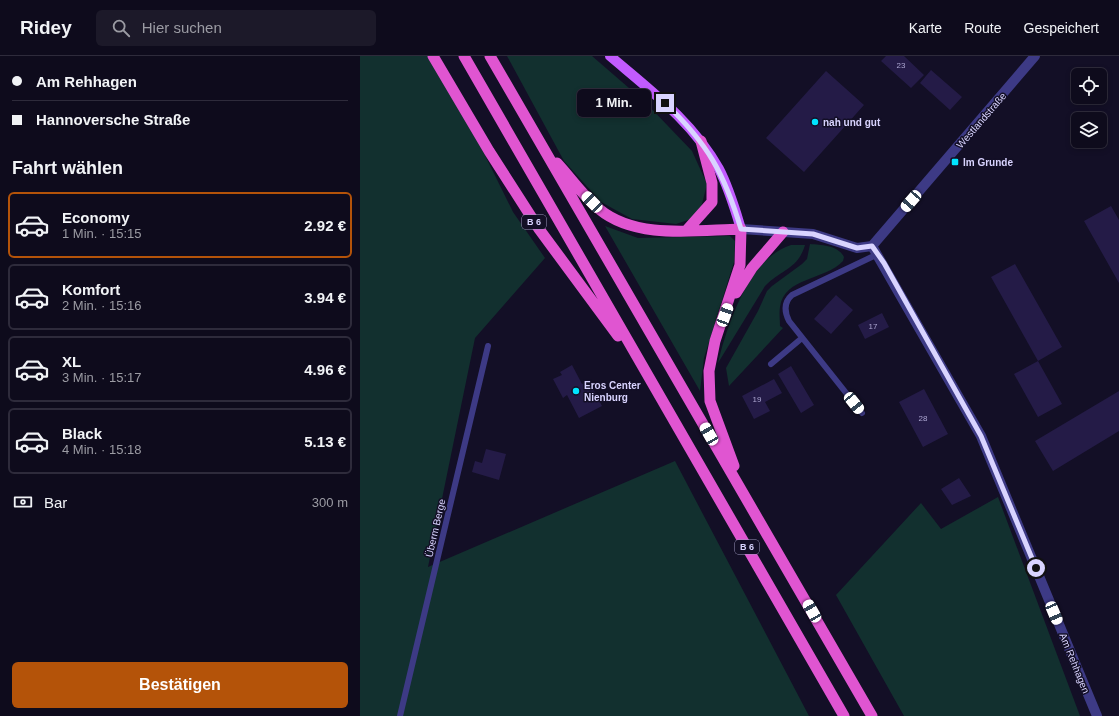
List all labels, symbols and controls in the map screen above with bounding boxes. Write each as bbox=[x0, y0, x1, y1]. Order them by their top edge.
search box bbox=[96, 10, 376, 46]
text: Ridey bbox=[20, 17, 72, 38]
icon: search bbox=[110, 17, 132, 39]
text: Hier suchen bbox=[142, 19, 222, 36]
text: Karte bbox=[909, 20, 942, 36]
text: Route bbox=[964, 20, 1002, 36]
text: Gespeichert bbox=[1024, 20, 1099, 36]
house number: 23 bbox=[897, 61, 906, 70]
map controls bbox=[1071, 68, 1107, 148]
button: locate bbox=[1071, 68, 1107, 104]
text: Am Rehhagen bbox=[36, 73, 137, 90]
callout: 1 Min. bbox=[577, 89, 651, 117]
street label: Westlandstraße bbox=[954, 90, 1009, 150]
route end bbox=[656, 94, 674, 112]
text: 1 Min. bbox=[596, 95, 632, 110]
text: Hannoversche Straße bbox=[36, 111, 190, 128]
button: layers bbox=[1071, 112, 1107, 148]
marker: nah und gut bbox=[810, 117, 820, 127]
place label: nah und gut bbox=[823, 117, 881, 128]
marker: Im Grunde bbox=[950, 157, 960, 167]
place label: Im Grunde bbox=[963, 157, 1013, 168]
text: Fahrt wählen bbox=[12, 158, 123, 178]
car bbox=[899, 188, 923, 214]
car bbox=[579, 189, 605, 215]
icon: car bbox=[14, 207, 50, 243]
text: Economy bbox=[62, 209, 130, 226]
road number: B 6 bbox=[522, 215, 546, 229]
text: 2.92 € bbox=[304, 217, 346, 234]
text: 1 Min. · 15:15 bbox=[62, 226, 142, 241]
icon: car bbox=[14, 279, 50, 315]
text: Komfort bbox=[62, 281, 120, 298]
text: 3.94 € bbox=[304, 289, 346, 306]
text: 2 Min. · 15:16 bbox=[62, 298, 142, 313]
car bbox=[715, 302, 735, 328]
house number: 17 bbox=[869, 322, 878, 331]
icon: car bbox=[14, 351, 50, 387]
text: XL bbox=[62, 353, 81, 370]
text: 4.96 € bbox=[304, 361, 346, 378]
text: 3 Min. · 15:17 bbox=[62, 370, 142, 385]
place label: Eros Center Nienburg bbox=[584, 380, 641, 403]
marker: Eros Center Nienburg bbox=[571, 386, 581, 396]
car bbox=[842, 390, 866, 416]
house number: 19 bbox=[753, 395, 762, 404]
house number: 28 bbox=[919, 414, 928, 423]
car bbox=[698, 421, 720, 447]
icon: car bbox=[14, 423, 50, 459]
text: Black bbox=[62, 425, 102, 442]
text: 5.13 € bbox=[304, 433, 346, 450]
text: 4 Min. · 15:18 bbox=[62, 442, 142, 457]
icon: cash bbox=[12, 491, 34, 513]
text: Bar bbox=[44, 494, 67, 511]
text: 300 m bbox=[312, 495, 348, 510]
street label: Überm Berge bbox=[423, 497, 448, 558]
road number: B 6 bbox=[735, 540, 759, 554]
route start bbox=[1027, 559, 1045, 577]
car bbox=[801, 598, 823, 624]
car bbox=[1044, 600, 1064, 626]
street label: Am Rehhagen bbox=[1057, 631, 1092, 695]
button: Bestätigen bbox=[12, 662, 348, 708]

